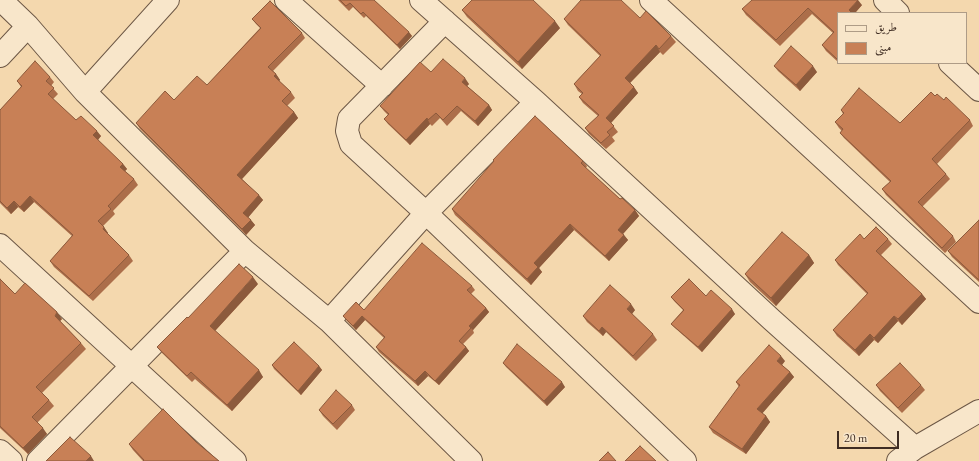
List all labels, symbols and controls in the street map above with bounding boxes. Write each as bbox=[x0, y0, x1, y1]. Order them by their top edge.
legend bbox=[837, 12, 967, 64]
text: طريق bbox=[875, 19, 897, 35]
text: مبنى bbox=[875, 39, 891, 55]
scale bar bbox=[839, 423, 901, 449]
text: 20 m bbox=[844, 430, 867, 446]

